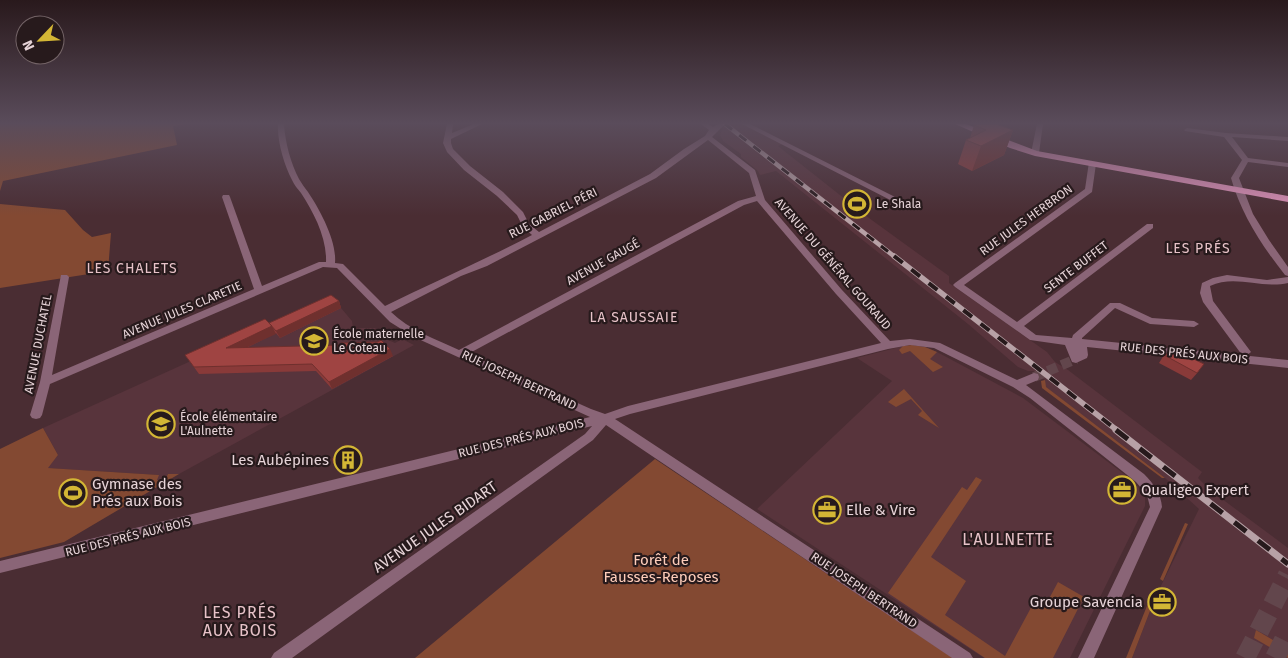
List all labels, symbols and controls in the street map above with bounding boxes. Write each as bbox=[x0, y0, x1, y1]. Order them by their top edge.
north arrow bbox=[15, 15, 65, 65]
text: N bbox=[19, 37, 38, 53]
street label: RUE JULES HERBRON bbox=[977, 182, 1075, 258]
street label: RUE GABRIEL PÉRI bbox=[506, 184, 599, 241]
sports icon: Le Shala bbox=[842, 189, 872, 219]
street label: AVENUE DU GÉNÉRAL GOURAUD bbox=[772, 195, 895, 333]
place label: Le Shala bbox=[876, 197, 921, 211]
street label: AVENUE GAUGÉ bbox=[563, 235, 642, 288]
street label: SENTE BUFFET bbox=[1041, 238, 1111, 296]
district label: LES PRÉS bbox=[1165, 239, 1231, 257]
district label: LES CHALETS bbox=[86, 260, 178, 277]
street label: AVENUE JULES CLARETIE bbox=[120, 278, 244, 342]
street label: AVENUE DUCHATEL bbox=[21, 293, 55, 395]
district label: LA SAUSSAIE bbox=[590, 309, 678, 326]
school or university icon: École maternelle Le Coteau bbox=[299, 326, 329, 356]
place label: École maternelle Le Coteau bbox=[333, 326, 424, 355]
street label: RUE DES PRÉS AUX BOIS bbox=[1119, 338, 1249, 367]
street label: RUE JOSEPH BERTRAND bbox=[459, 347, 579, 413]
school or university icon: École élémentaire L'Aulnette bbox=[146, 409, 176, 439]
place label: École élémentaire L'Aulnette bbox=[180, 409, 277, 438]
street label: RUE DES PRÉS AUX BOIS bbox=[457, 415, 586, 460]
building icon: Les Aubépines bbox=[333, 445, 363, 475]
place label: Les Aubépines bbox=[231, 451, 329, 469]
place label: Gymnase des Prés aux Bois bbox=[92, 475, 182, 510]
office icon: Qualigeo Expert bbox=[1107, 475, 1137, 505]
street label: AVENUE JULES BIDART bbox=[370, 477, 501, 577]
sports icon: Gymnase des Prés aux Bois bbox=[58, 478, 88, 508]
place label: Qualigeo Expert bbox=[1141, 481, 1249, 499]
office icon: Elle & Vire bbox=[812, 495, 842, 525]
place label: Elle & Vire bbox=[846, 501, 916, 519]
street label: RUE DES PRÉS AUX BOIS bbox=[64, 514, 193, 559]
district label: L'AULNETTE bbox=[962, 530, 1054, 549]
street label: RUE JOSEPH BERTRAND bbox=[808, 549, 920, 631]
park label: Forêt de Fausses-Reposes bbox=[603, 551, 719, 586]
office icon: Groupe Savencia bbox=[1147, 587, 1177, 617]
place label: Groupe Savencia bbox=[1030, 593, 1143, 611]
district label: LES PRÉS AUX BOIS bbox=[203, 602, 277, 640]

